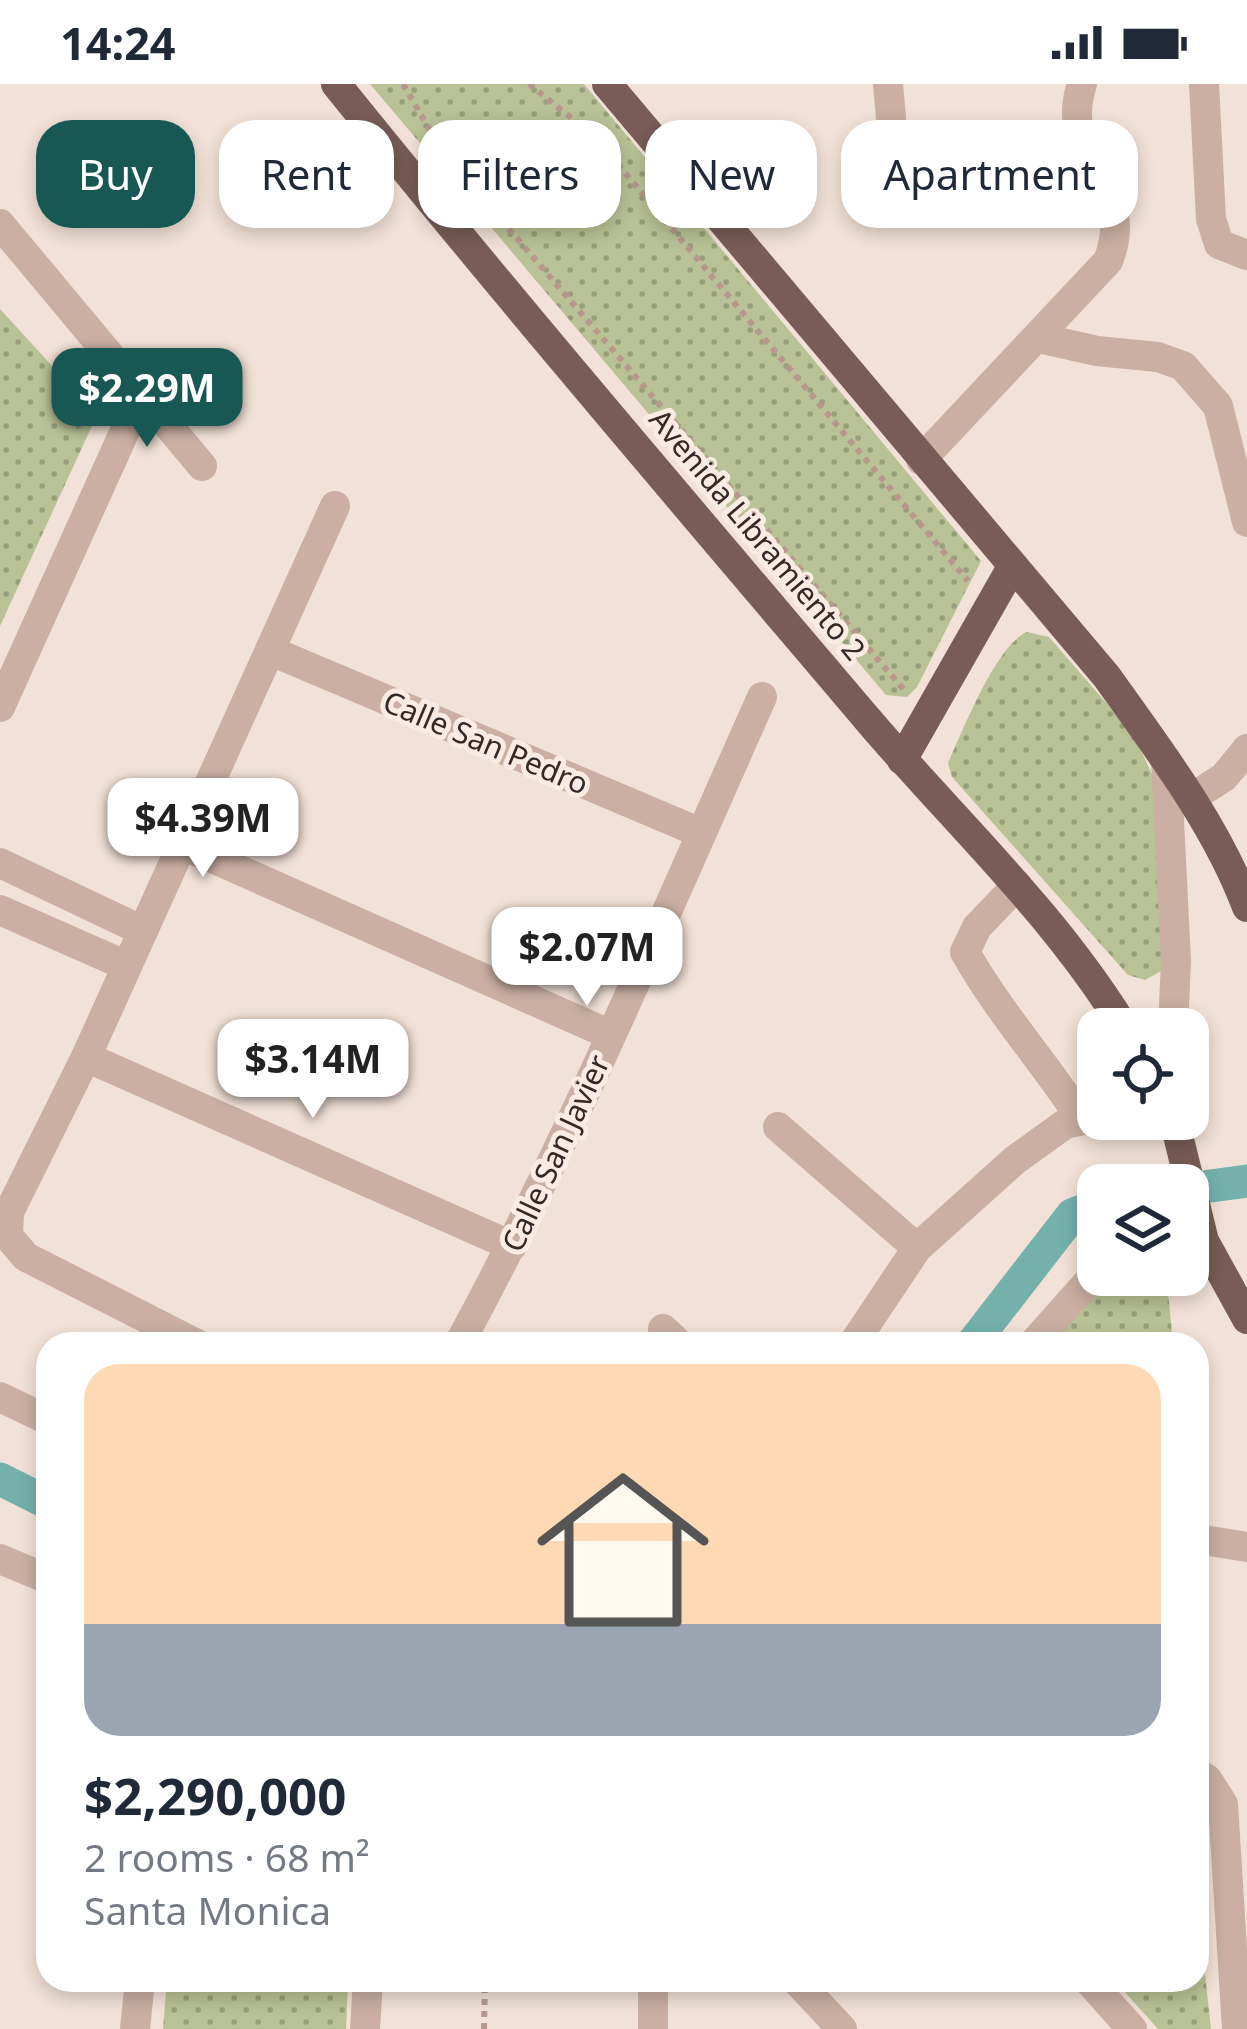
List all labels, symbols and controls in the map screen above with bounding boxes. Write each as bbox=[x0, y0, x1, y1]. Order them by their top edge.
text: 14:24 bbox=[60, 12, 176, 73]
chip: Buy bbox=[36, 120, 195, 228]
chip: Rent bbox=[219, 120, 394, 228]
chip: Filters bbox=[418, 120, 621, 228]
chip: New bbox=[645, 120, 817, 228]
chip: Apartment bbox=[841, 120, 1138, 228]
pin: $2.29M bbox=[49, 348, 245, 450]
text: $2.29M bbox=[79, 360, 215, 413]
street label: Avenida Libramiento 2 bbox=[641, 400, 875, 668]
street label: Calle San Pedro bbox=[377, 680, 595, 804]
pin: $4.39M bbox=[105, 778, 301, 880]
text: $4.39M bbox=[135, 790, 271, 843]
pin: $2.07M bbox=[489, 907, 685, 1009]
text: $2.07M bbox=[519, 919, 655, 972]
map controls bbox=[1077, 1008, 1209, 1296]
button: locate bbox=[1077, 1008, 1209, 1140]
pin: $3.14M bbox=[215, 1019, 411, 1121]
text: $3.14M bbox=[245, 1031, 381, 1084]
street label: Calle San Javier bbox=[491, 1048, 619, 1258]
button: layers bbox=[1077, 1164, 1209, 1296]
icon: home bbox=[515, 1442, 731, 1658]
text: $2,290,000 bbox=[84, 1760, 346, 1830]
text: 2 rooms · 68 m² bbox=[84, 1830, 370, 1883]
text: Santa Monica bbox=[84, 1883, 331, 1936]

